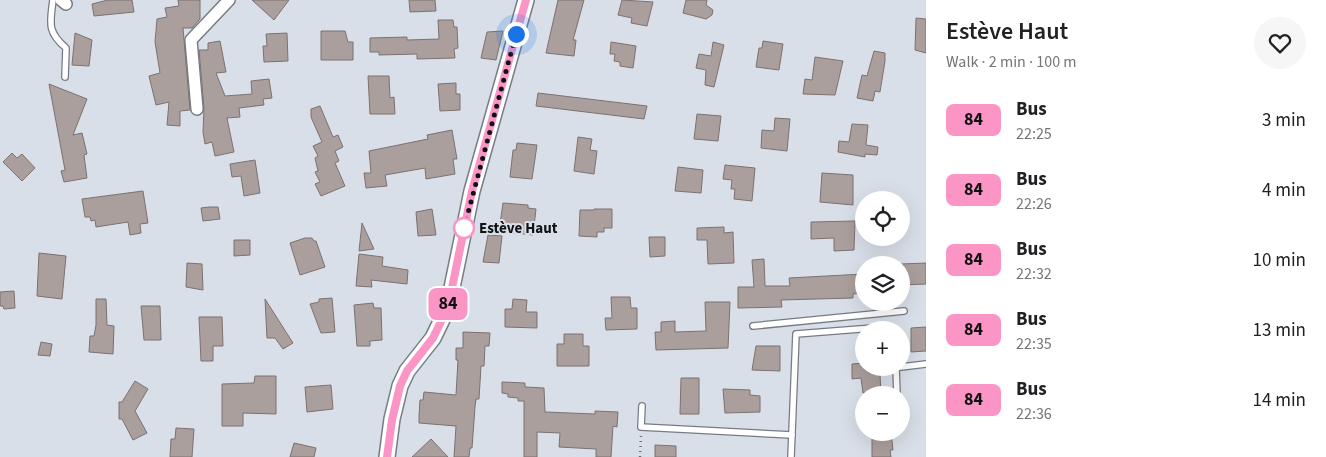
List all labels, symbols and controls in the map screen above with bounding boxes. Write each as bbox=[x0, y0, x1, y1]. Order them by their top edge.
text: Estève Haut bbox=[946, 14, 1068, 49]
button: heart bbox=[1254, 17, 1306, 69]
your location bbox=[504, 22, 529, 47]
text: Walk · 2 min · 100 m bbox=[946, 51, 1077, 73]
text: Bus bbox=[1016, 96, 1047, 123]
text: 84 bbox=[964, 107, 983, 132]
text: 3 min bbox=[1262, 107, 1306, 134]
text: 22:25 bbox=[1016, 123, 1052, 145]
text: Bus bbox=[1016, 166, 1047, 193]
text: 84 bbox=[964, 177, 983, 202]
text: 4 min bbox=[1262, 177, 1306, 204]
map controls bbox=[855, 191, 910, 441]
button: locate bbox=[855, 191, 910, 246]
text: 22:26 bbox=[1016, 193, 1052, 215]
marker: Estève Haut bbox=[453, 217, 475, 239]
place label: Estève Haut bbox=[479, 218, 558, 239]
text: Bus bbox=[1016, 236, 1047, 263]
text: 84 bbox=[964, 247, 983, 272]
text: 10 min bbox=[1252, 247, 1306, 274]
button: layers bbox=[855, 256, 910, 311]
text: 22:32 bbox=[1016, 263, 1052, 285]
line badge: 84 bbox=[426, 288, 470, 320]
text: 84 bbox=[438, 291, 458, 316]
text: Bus bbox=[1016, 306, 1047, 333]
text: 84 bbox=[964, 317, 983, 342]
text: 13 min bbox=[1252, 317, 1306, 344]
button: + bbox=[855, 321, 910, 376]
text: 22:35 bbox=[1016, 333, 1052, 355]
text: Bus bbox=[1016, 376, 1047, 403]
button: − bbox=[855, 386, 910, 441]
text: 84 bbox=[964, 387, 983, 412]
text: 14 min bbox=[1252, 387, 1306, 414]
text: 22:36 bbox=[1016, 403, 1052, 425]

